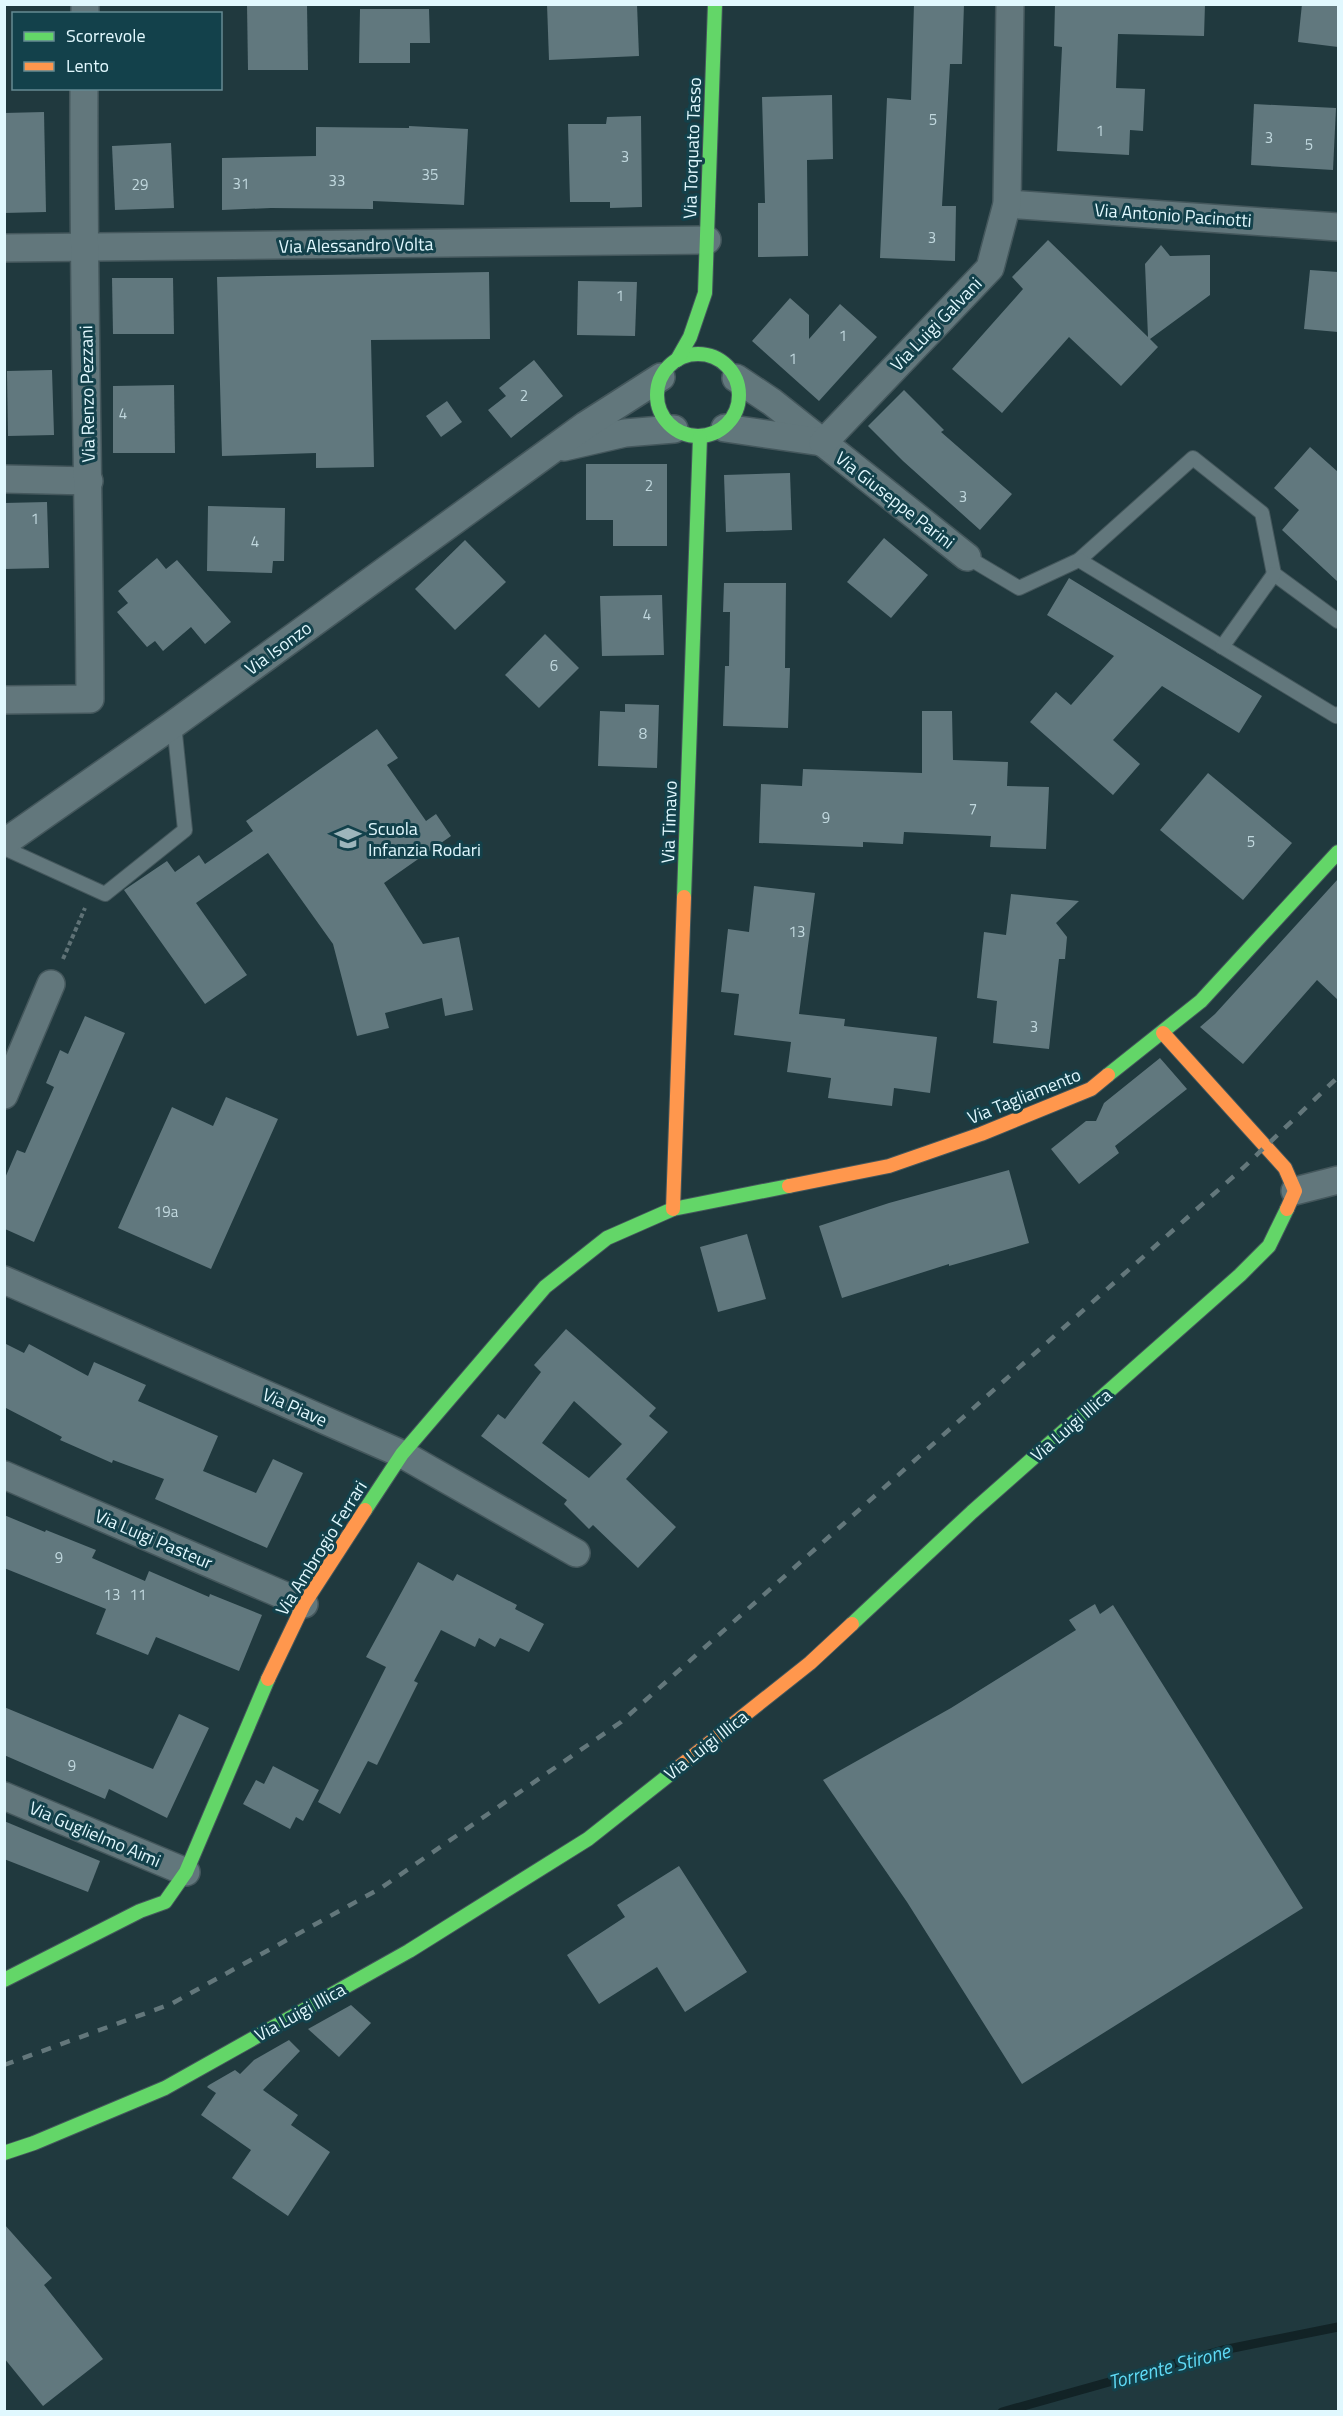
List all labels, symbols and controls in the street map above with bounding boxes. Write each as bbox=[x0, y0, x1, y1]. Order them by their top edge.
legend bbox=[12, 12, 222, 90]
text: Scorrevole bbox=[66, 22, 145, 49]
text: Lento bbox=[66, 52, 109, 79]
street label: Via Torquato Tasso bbox=[676, 77, 708, 219]
house number: 5 bbox=[929, 108, 937, 131]
house number: 1 bbox=[1096, 119, 1104, 142]
house number: 3 bbox=[1265, 126, 1273, 149]
house number: 5 bbox=[1305, 133, 1313, 156]
house number: 3 bbox=[621, 145, 629, 168]
house number: 35 bbox=[422, 163, 438, 186]
house number: 33 bbox=[329, 169, 345, 192]
house number: 31 bbox=[233, 172, 249, 195]
house number: 29 bbox=[132, 173, 148, 196]
street label: Via Antonio Pacinotti bbox=[1093, 196, 1253, 234]
house number: 3 bbox=[928, 226, 936, 249]
street label: Via Alessandro Volta bbox=[278, 230, 434, 260]
street label: Via Luigi Galvani bbox=[884, 271, 988, 377]
house number: 1 bbox=[616, 284, 624, 307]
house number: 1 bbox=[839, 324, 847, 347]
street label: Via Renzo Pezzani bbox=[72, 325, 102, 463]
house number: 1 bbox=[789, 347, 797, 370]
house number: 2 bbox=[520, 384, 528, 407]
house number: 4 bbox=[119, 402, 127, 425]
street label: Via Giuseppe Parini bbox=[830, 445, 960, 555]
house number: 2 bbox=[645, 474, 653, 497]
house number: 3 bbox=[959, 485, 967, 508]
house number: 1 bbox=[31, 507, 39, 530]
house number: 4 bbox=[251, 530, 259, 553]
house number: 4 bbox=[643, 603, 651, 626]
street label: Via Isonzo bbox=[239, 614, 317, 682]
house number: 6 bbox=[550, 654, 558, 677]
house number: 8 bbox=[639, 722, 647, 745]
street label: Via Timavo bbox=[654, 780, 684, 864]
house number: 7 bbox=[969, 797, 977, 820]
house number: 9 bbox=[822, 806, 830, 829]
place label: Scuola Infanzia Rodari bbox=[368, 815, 481, 863]
school or university icon: Scuola Infanzia Rodari bbox=[333, 823, 363, 853]
house number: 5 bbox=[1247, 830, 1255, 853]
house number: 13 bbox=[789, 920, 805, 943]
house number: 3 bbox=[1030, 1015, 1038, 1038]
street label: Via Tagliamento bbox=[963, 1061, 1085, 1131]
house number: 19a bbox=[154, 1200, 179, 1223]
street label: Via Piave bbox=[258, 1381, 332, 1433]
street label: Via Luigi Illica bbox=[1024, 1382, 1118, 1468]
street label: Via Ambrogio Ferrari bbox=[269, 1475, 373, 1621]
street label: Via Luigi Pasteur bbox=[91, 1502, 217, 1576]
house number: 9 bbox=[55, 1546, 63, 1569]
house number: 13 bbox=[104, 1583, 120, 1606]
house number: 11 bbox=[130, 1583, 146, 1606]
street label: Via Luigi Illica bbox=[658, 1704, 754, 1786]
house number: 9 bbox=[68, 1754, 76, 1777]
street label: Via Guglielmo Aimi bbox=[25, 1794, 165, 1874]
street label: Via Luigi Illica bbox=[250, 1976, 350, 2048]
water label: Torrente Stirone bbox=[1105, 2334, 1235, 2397]

